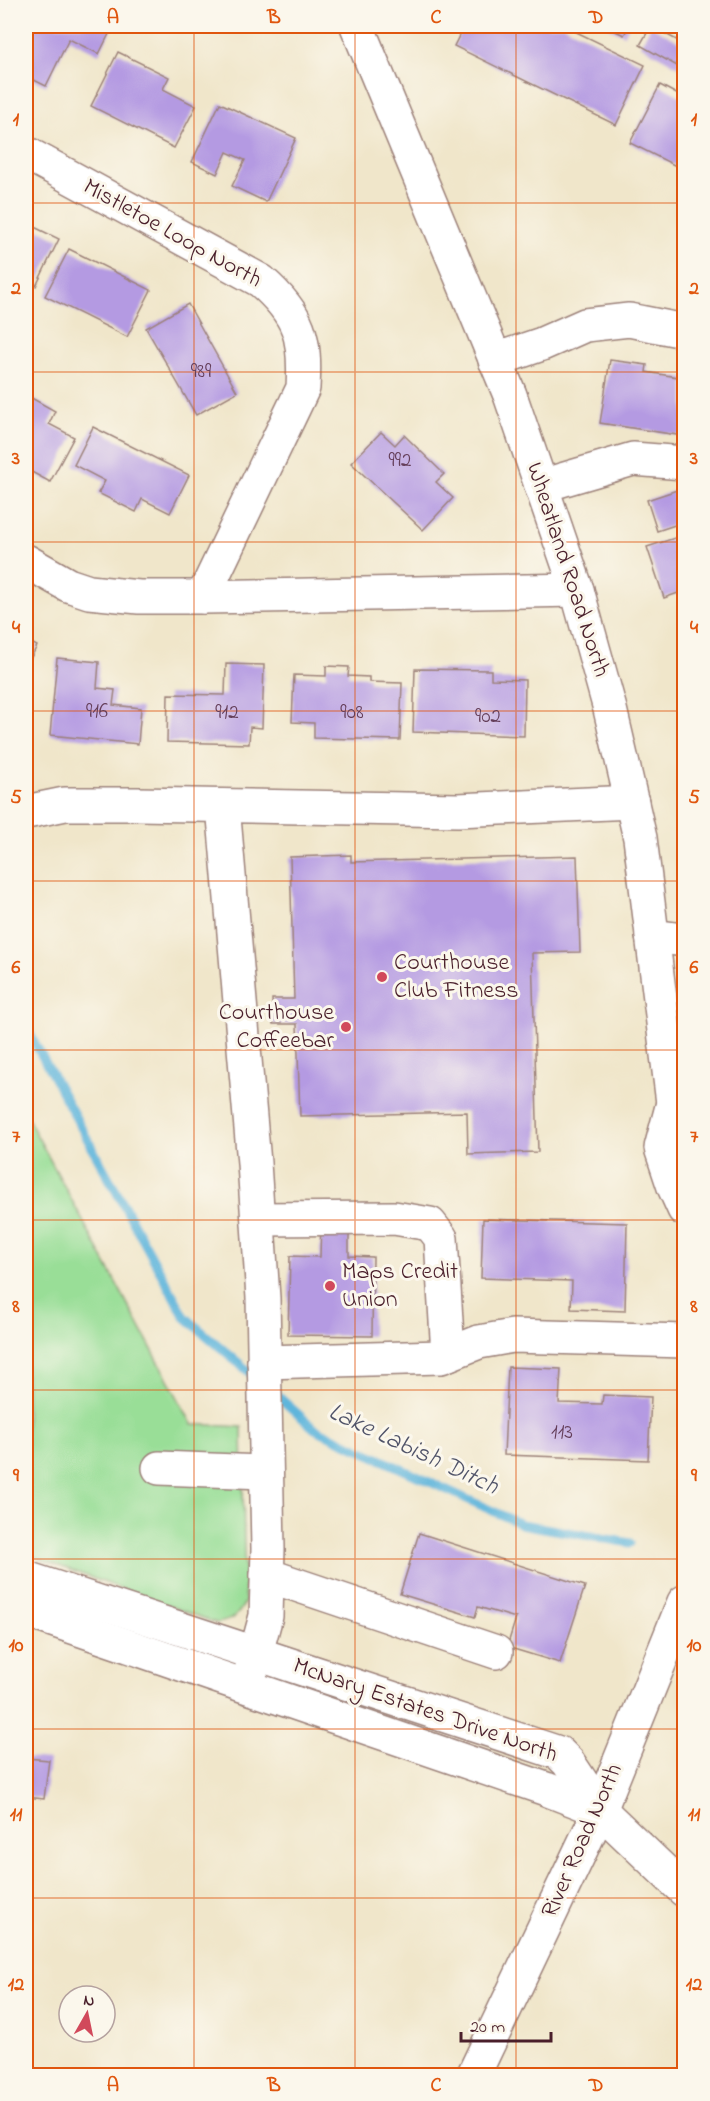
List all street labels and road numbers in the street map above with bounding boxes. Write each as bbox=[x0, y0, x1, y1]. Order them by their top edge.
street label: Mistletoe Loop North bbox=[76, 170, 268, 298]
street label: Wheatland Road North bbox=[516, 458, 618, 682]
street label: McNary Estates Drive North bbox=[288, 1649, 562, 1774]
street label: River Road North bbox=[533, 1758, 633, 1924]

